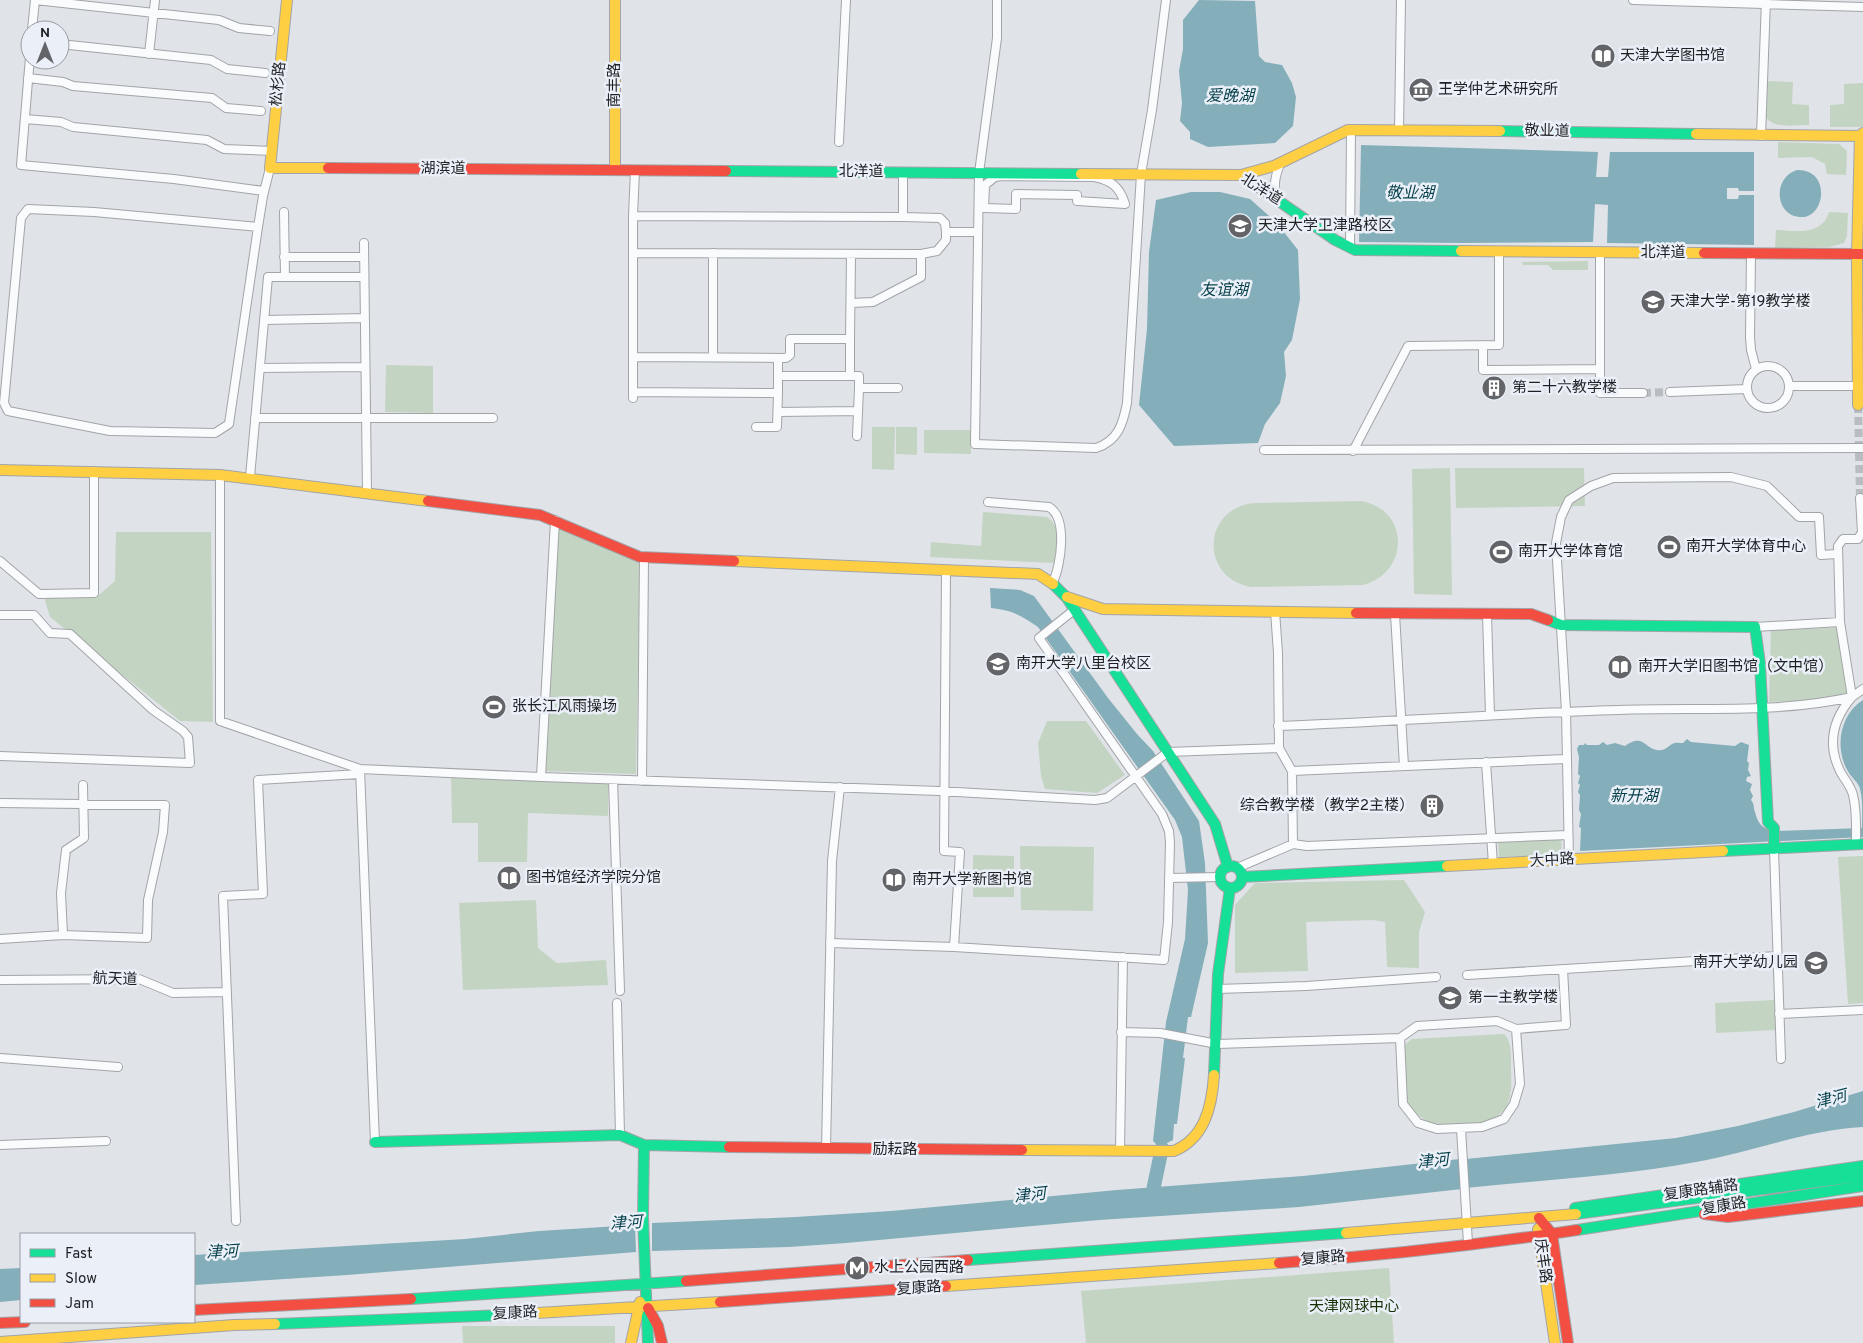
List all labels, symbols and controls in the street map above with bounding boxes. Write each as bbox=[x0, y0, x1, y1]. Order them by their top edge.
north arrow bbox=[20, 20, 70, 70]
text: N bbox=[40, 25, 50, 42]
library icon: 天津大学图书馆 bbox=[1590, 43, 1616, 69]
place label: 天津大学图书馆 bbox=[1620, 47, 1725, 66]
street label: 松杉路 bbox=[267, 61, 291, 107]
street label: 南丰路 bbox=[606, 62, 625, 108]
museum icon: 王学仲艺术研究所 bbox=[1408, 77, 1434, 103]
place label: 王学仲艺术研究所 bbox=[1438, 80, 1558, 100]
water label: 爱晚湖 bbox=[1206, 87, 1257, 107]
street label: 敬业道 bbox=[1524, 122, 1570, 142]
street label: 湖滨道 bbox=[420, 160, 466, 179]
street label: 北洋道 bbox=[838, 162, 884, 182]
street label: 北洋道 bbox=[1237, 169, 1286, 210]
water label: 敬业湖 bbox=[1386, 184, 1437, 204]
school or university icon: 天津大学卫津路校区 bbox=[1227, 213, 1253, 239]
place label: 天津大学卫津路校区 bbox=[1258, 216, 1393, 236]
street label: 北洋道 bbox=[1640, 243, 1686, 263]
water label: 友谊湖 bbox=[1200, 281, 1251, 301]
school or university icon: 天津大学-第19教学楼 bbox=[1640, 289, 1666, 315]
place label: 天津大学-第19教学楼 bbox=[1670, 293, 1811, 312]
building icon: 第二十六教学楼 bbox=[1481, 375, 1507, 401]
place label: 第二十六教学楼 bbox=[1512, 379, 1617, 398]
sports icon: 南开大学体育中心 bbox=[1656, 534, 1682, 560]
place label: 南开大学体育中心 bbox=[1686, 538, 1806, 557]
sports icon: 南开大学体育馆 bbox=[1488, 539, 1514, 565]
place label: 南开大学体育馆 bbox=[1518, 543, 1623, 562]
school or university icon: 南开大学八里台校区 bbox=[985, 651, 1011, 677]
place label: 南开大学八里台校区 bbox=[1016, 654, 1151, 674]
library icon: 南开大学旧图书馆（文中馆） bbox=[1607, 654, 1633, 680]
place label: 南开大学旧图书馆（文中馆） bbox=[1638, 658, 1833, 677]
sports icon: 张长江风雨操场 bbox=[481, 694, 507, 720]
place label: 张长江风雨操场 bbox=[512, 698, 617, 717]
water label: 新开湖 bbox=[1610, 787, 1661, 807]
building icon: 综合教学楼（教学2主楼） bbox=[1419, 793, 1445, 819]
place label: 综合教学楼（教学2主楼） bbox=[1240, 797, 1414, 816]
street label: 大中路 bbox=[1529, 850, 1575, 872]
library icon: 图书馆经济学院分馆 bbox=[496, 865, 522, 891]
library icon: 南开大学新图书馆 bbox=[881, 867, 907, 893]
place label: 图书馆经济学院分馆 bbox=[526, 869, 661, 888]
place label: 南开大学新图书馆 bbox=[912, 871, 1032, 890]
school or university icon: 南开大学幼儿园 bbox=[1803, 950, 1829, 976]
place label: 南开大学幼儿园 bbox=[1693, 954, 1798, 973]
street label: 航天道 bbox=[92, 970, 138, 990]
school or university icon: 第一主教学楼 bbox=[1437, 985, 1463, 1011]
place label: 第一主教学楼 bbox=[1468, 989, 1558, 1008]
water label: 津河 bbox=[1813, 1086, 1852, 1114]
street label: 励耘路 bbox=[872, 1141, 918, 1160]
water label: 津河 bbox=[1416, 1150, 1453, 1174]
street label: 复康路辅路 bbox=[1663, 1176, 1739, 1206]
water label: 津河 bbox=[1013, 1184, 1050, 1208]
street label: 复康路 bbox=[1700, 1194, 1748, 1220]
water label: 津河 bbox=[609, 1213, 646, 1235]
legend bbox=[20, 1233, 195, 1323]
street label: 庆丰路 bbox=[1529, 1237, 1555, 1285]
water label: 津河 bbox=[205, 1242, 241, 1264]
text: Fast bbox=[65, 1245, 93, 1264]
street label: 复康路 bbox=[1300, 1248, 1346, 1270]
metro station icon: 水上公园西路 bbox=[844, 1255, 870, 1281]
place label: 水上公园西路 bbox=[874, 1259, 964, 1278]
text: Slow bbox=[65, 1270, 97, 1289]
street label: 复康路 bbox=[896, 1278, 942, 1300]
text: Jam bbox=[65, 1295, 94, 1314]
park label: 天津网球中心 bbox=[1309, 1298, 1399, 1317]
street label: 复康路 bbox=[492, 1303, 538, 1325]

